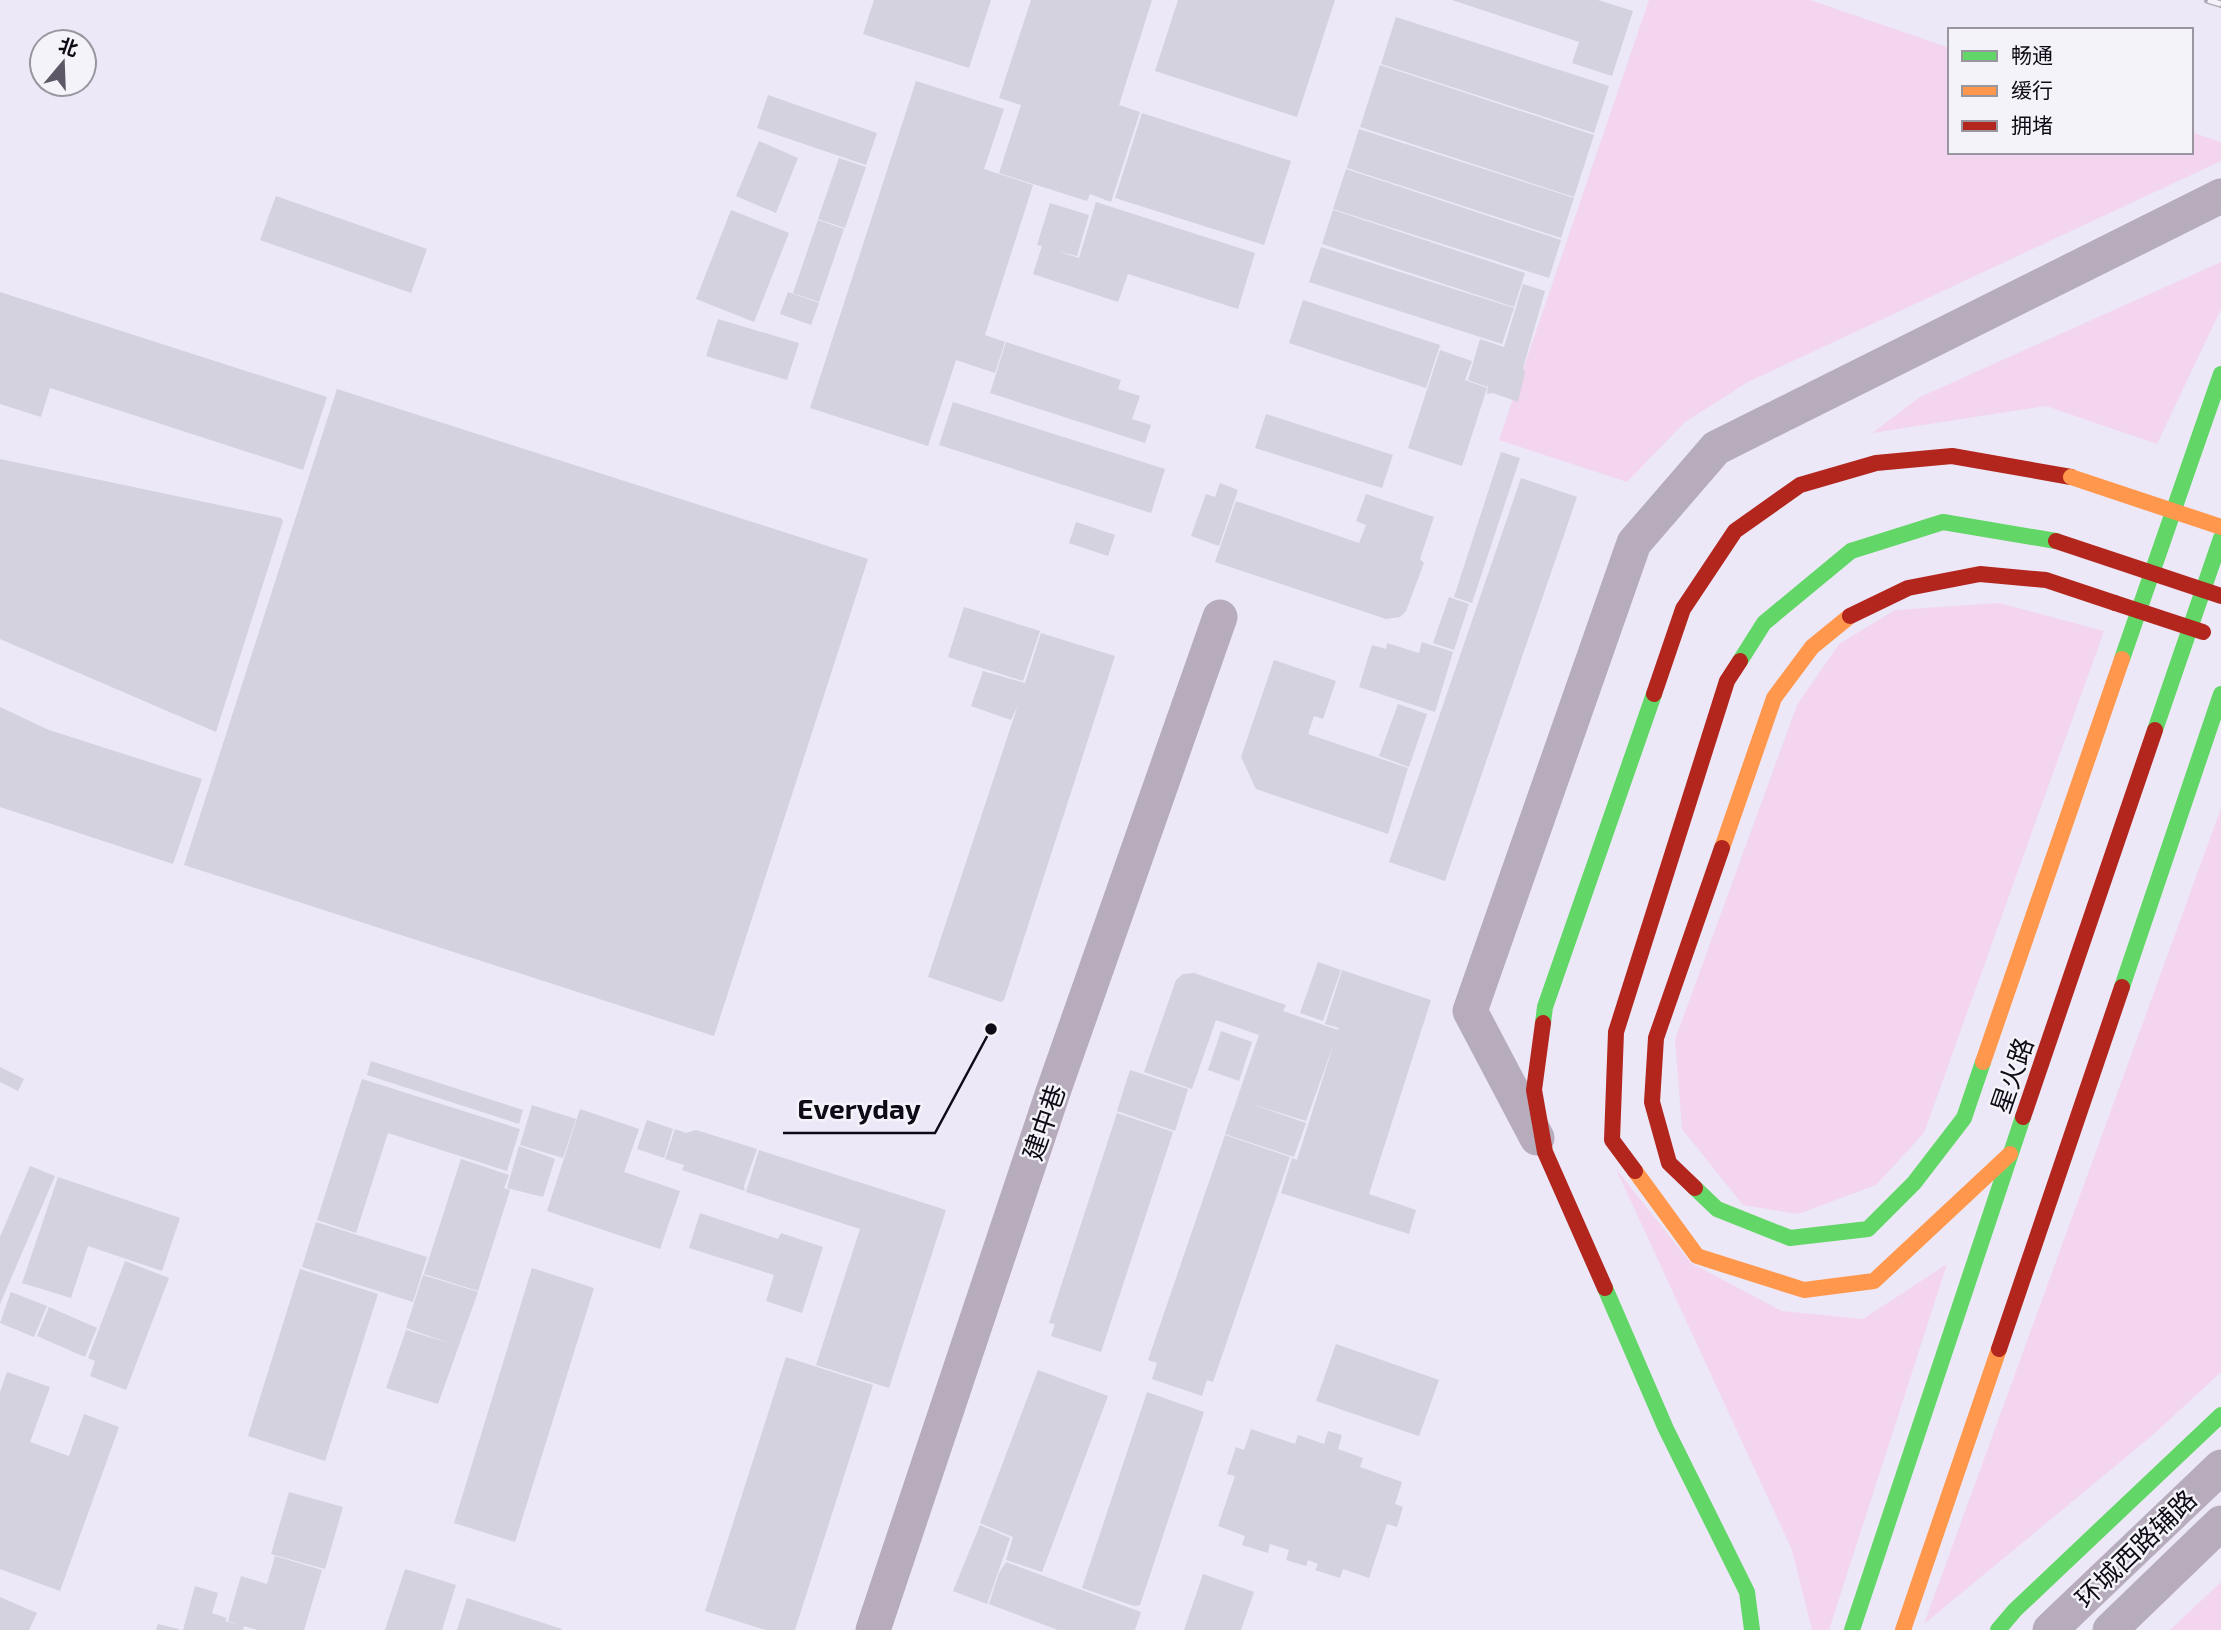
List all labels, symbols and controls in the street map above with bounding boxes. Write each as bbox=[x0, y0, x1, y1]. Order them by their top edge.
north arrow bbox=[28, 28, 98, 98]
legend bbox=[1948, 28, 2193, 154]
text: 北 bbox=[56, 32, 81, 60]
text: 畅通 bbox=[2011, 42, 2053, 67]
text: 缓行 bbox=[2011, 77, 2053, 102]
text: 拥堵 bbox=[2011, 112, 2053, 137]
street label: 星火路 bbox=[1984, 1033, 2038, 1117]
street label: 建中巷 bbox=[1016, 1080, 1070, 1164]
callout: Everyday bbox=[783, 1084, 935, 1133]
text: Everyday bbox=[797, 1091, 921, 1125]
street label: 环城西路辅路 bbox=[2068, 1483, 2202, 1613]

